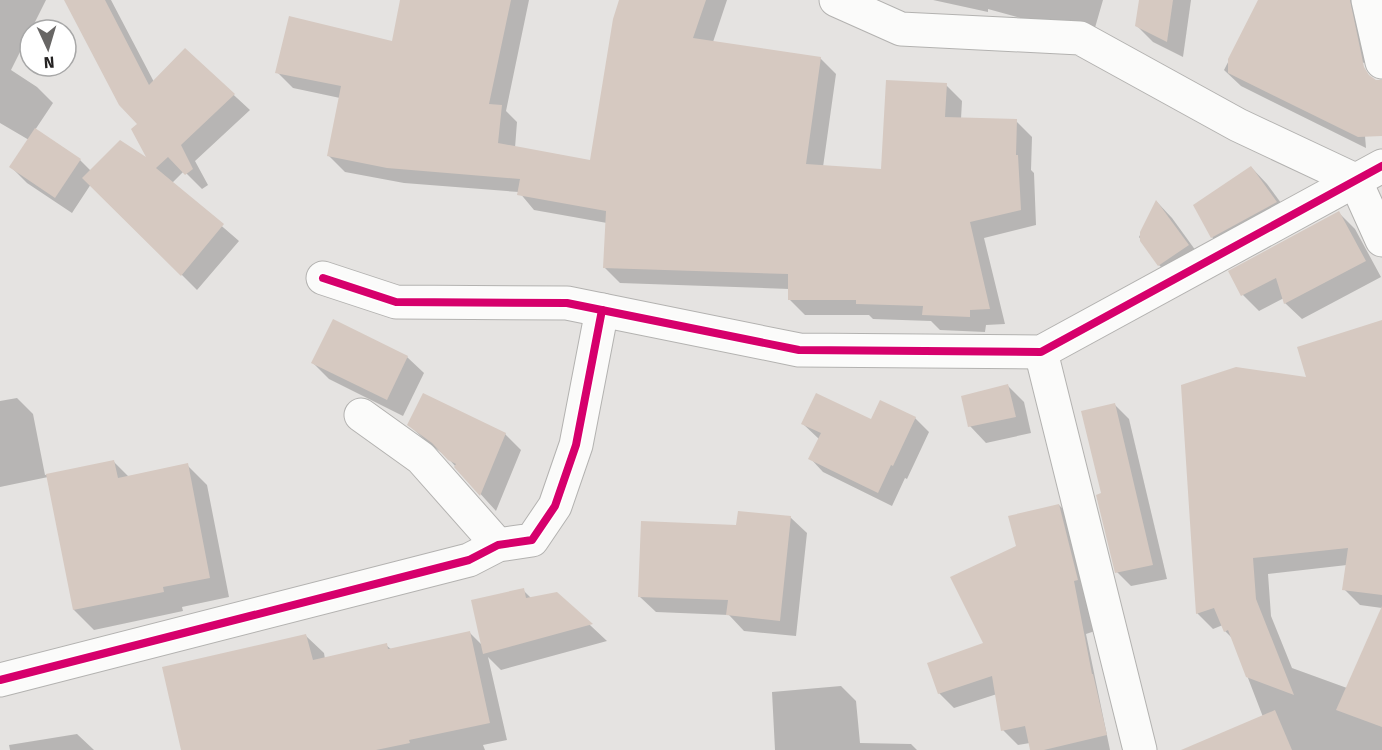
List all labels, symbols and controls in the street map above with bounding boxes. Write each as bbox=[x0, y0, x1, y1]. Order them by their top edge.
north arrow bbox=[18, 18, 78, 78]
text: N bbox=[43, 53, 55, 72]

